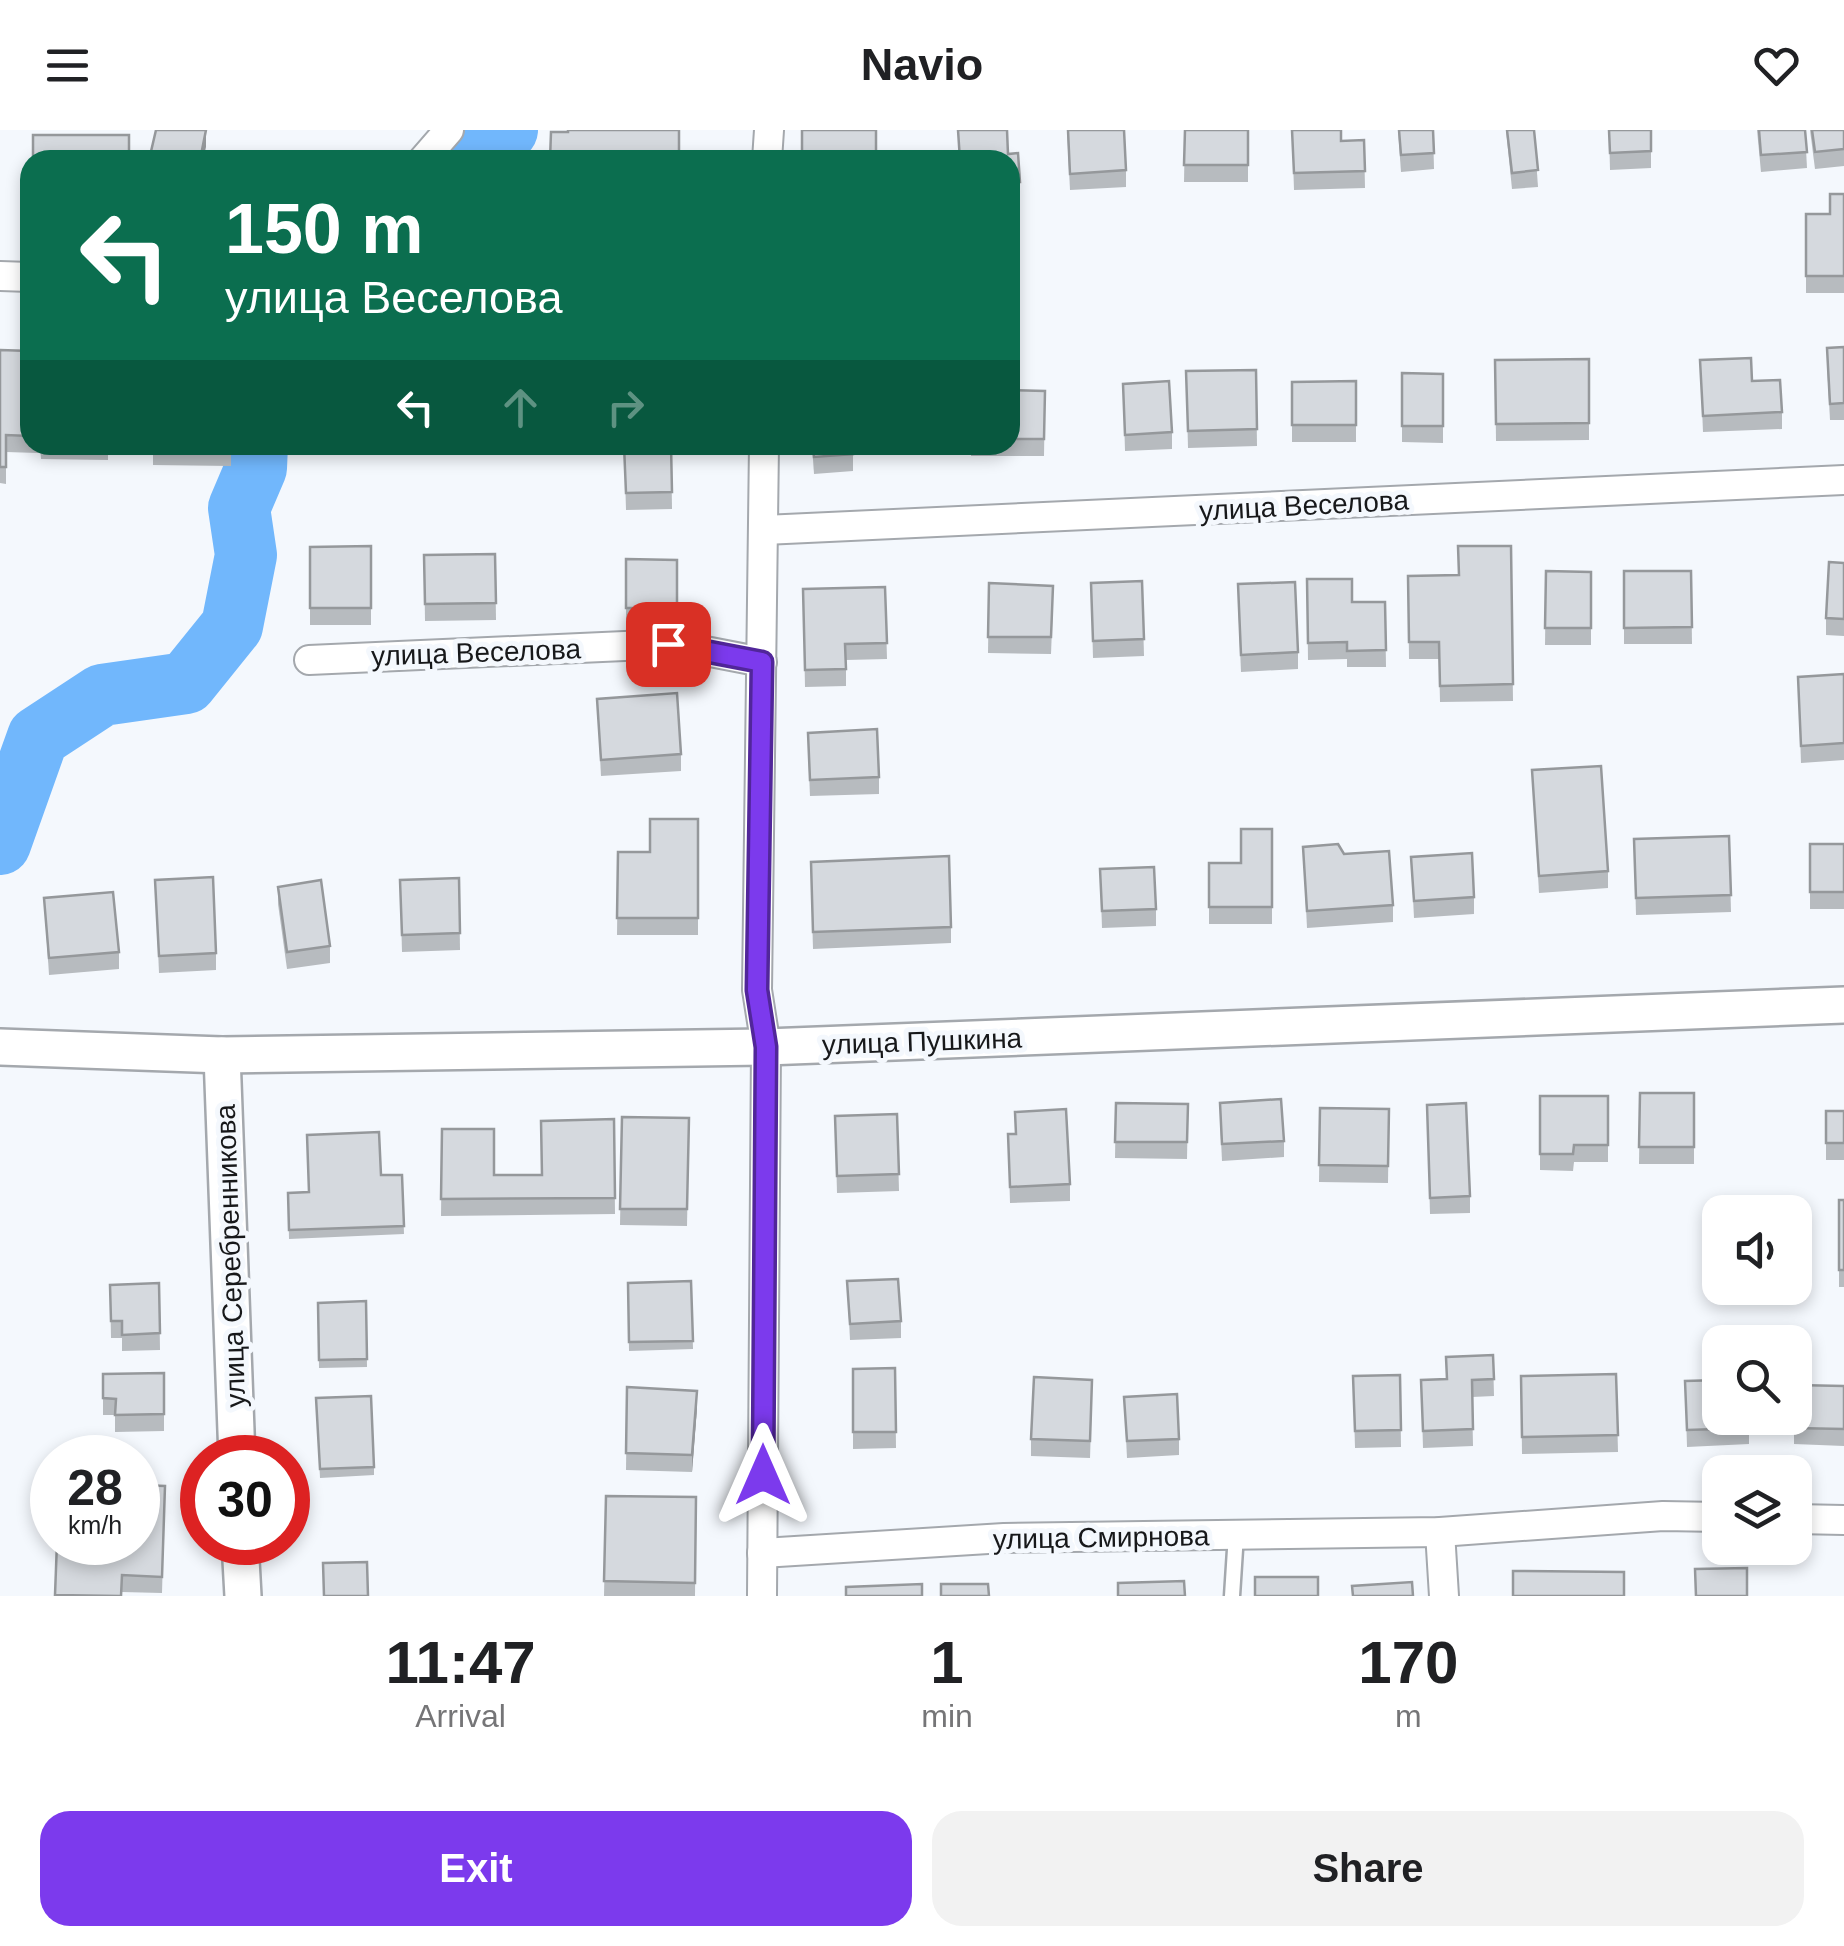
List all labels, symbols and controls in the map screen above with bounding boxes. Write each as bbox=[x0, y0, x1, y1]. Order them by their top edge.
icon: menu bbox=[40, 38, 95, 93]
icon: heart bbox=[1749, 38, 1804, 93]
text: Navio bbox=[861, 39, 983, 90]
icon: left bbox=[60, 190, 190, 320]
text: 150 m bbox=[225, 190, 423, 268]
text: улица Веселова bbox=[225, 272, 563, 323]
icon: left bbox=[388, 380, 443, 435]
icon: ahead bbox=[493, 380, 548, 435]
icon: right bbox=[598, 380, 653, 435]
street label: улица Веселова bbox=[1198, 485, 1410, 526]
pin bbox=[626, 602, 711, 687]
icon: arrive bbox=[641, 617, 696, 672]
street label: улица Веселова bbox=[371, 633, 582, 672]
street label: улица Пушкина bbox=[821, 1022, 1023, 1060]
street label: улица Серебренникова bbox=[210, 1103, 251, 1408]
map controls bbox=[1702, 1195, 1812, 1565]
button: sound bbox=[1702, 1195, 1812, 1305]
button: search bbox=[1702, 1325, 1812, 1435]
position arrow bbox=[711, 1423, 815, 1527]
speed limit sign: 30 bbox=[180, 1435, 310, 1565]
button: layers bbox=[1702, 1455, 1812, 1565]
text: 28 bbox=[67, 1460, 123, 1516]
text: km/h bbox=[68, 1511, 122, 1539]
street label: улица Смирнова bbox=[992, 1520, 1210, 1555]
text: 11:47 bbox=[386, 1629, 536, 1696]
text: 1 bbox=[930, 1629, 964, 1696]
text: 170 bbox=[1358, 1629, 1458, 1696]
text: Arrival bbox=[415, 1698, 506, 1734]
text: min bbox=[921, 1698, 973, 1734]
text: m bbox=[1395, 1698, 1422, 1734]
button: Exit bbox=[40, 1811, 912, 1926]
button: Share bbox=[932, 1811, 1804, 1926]

